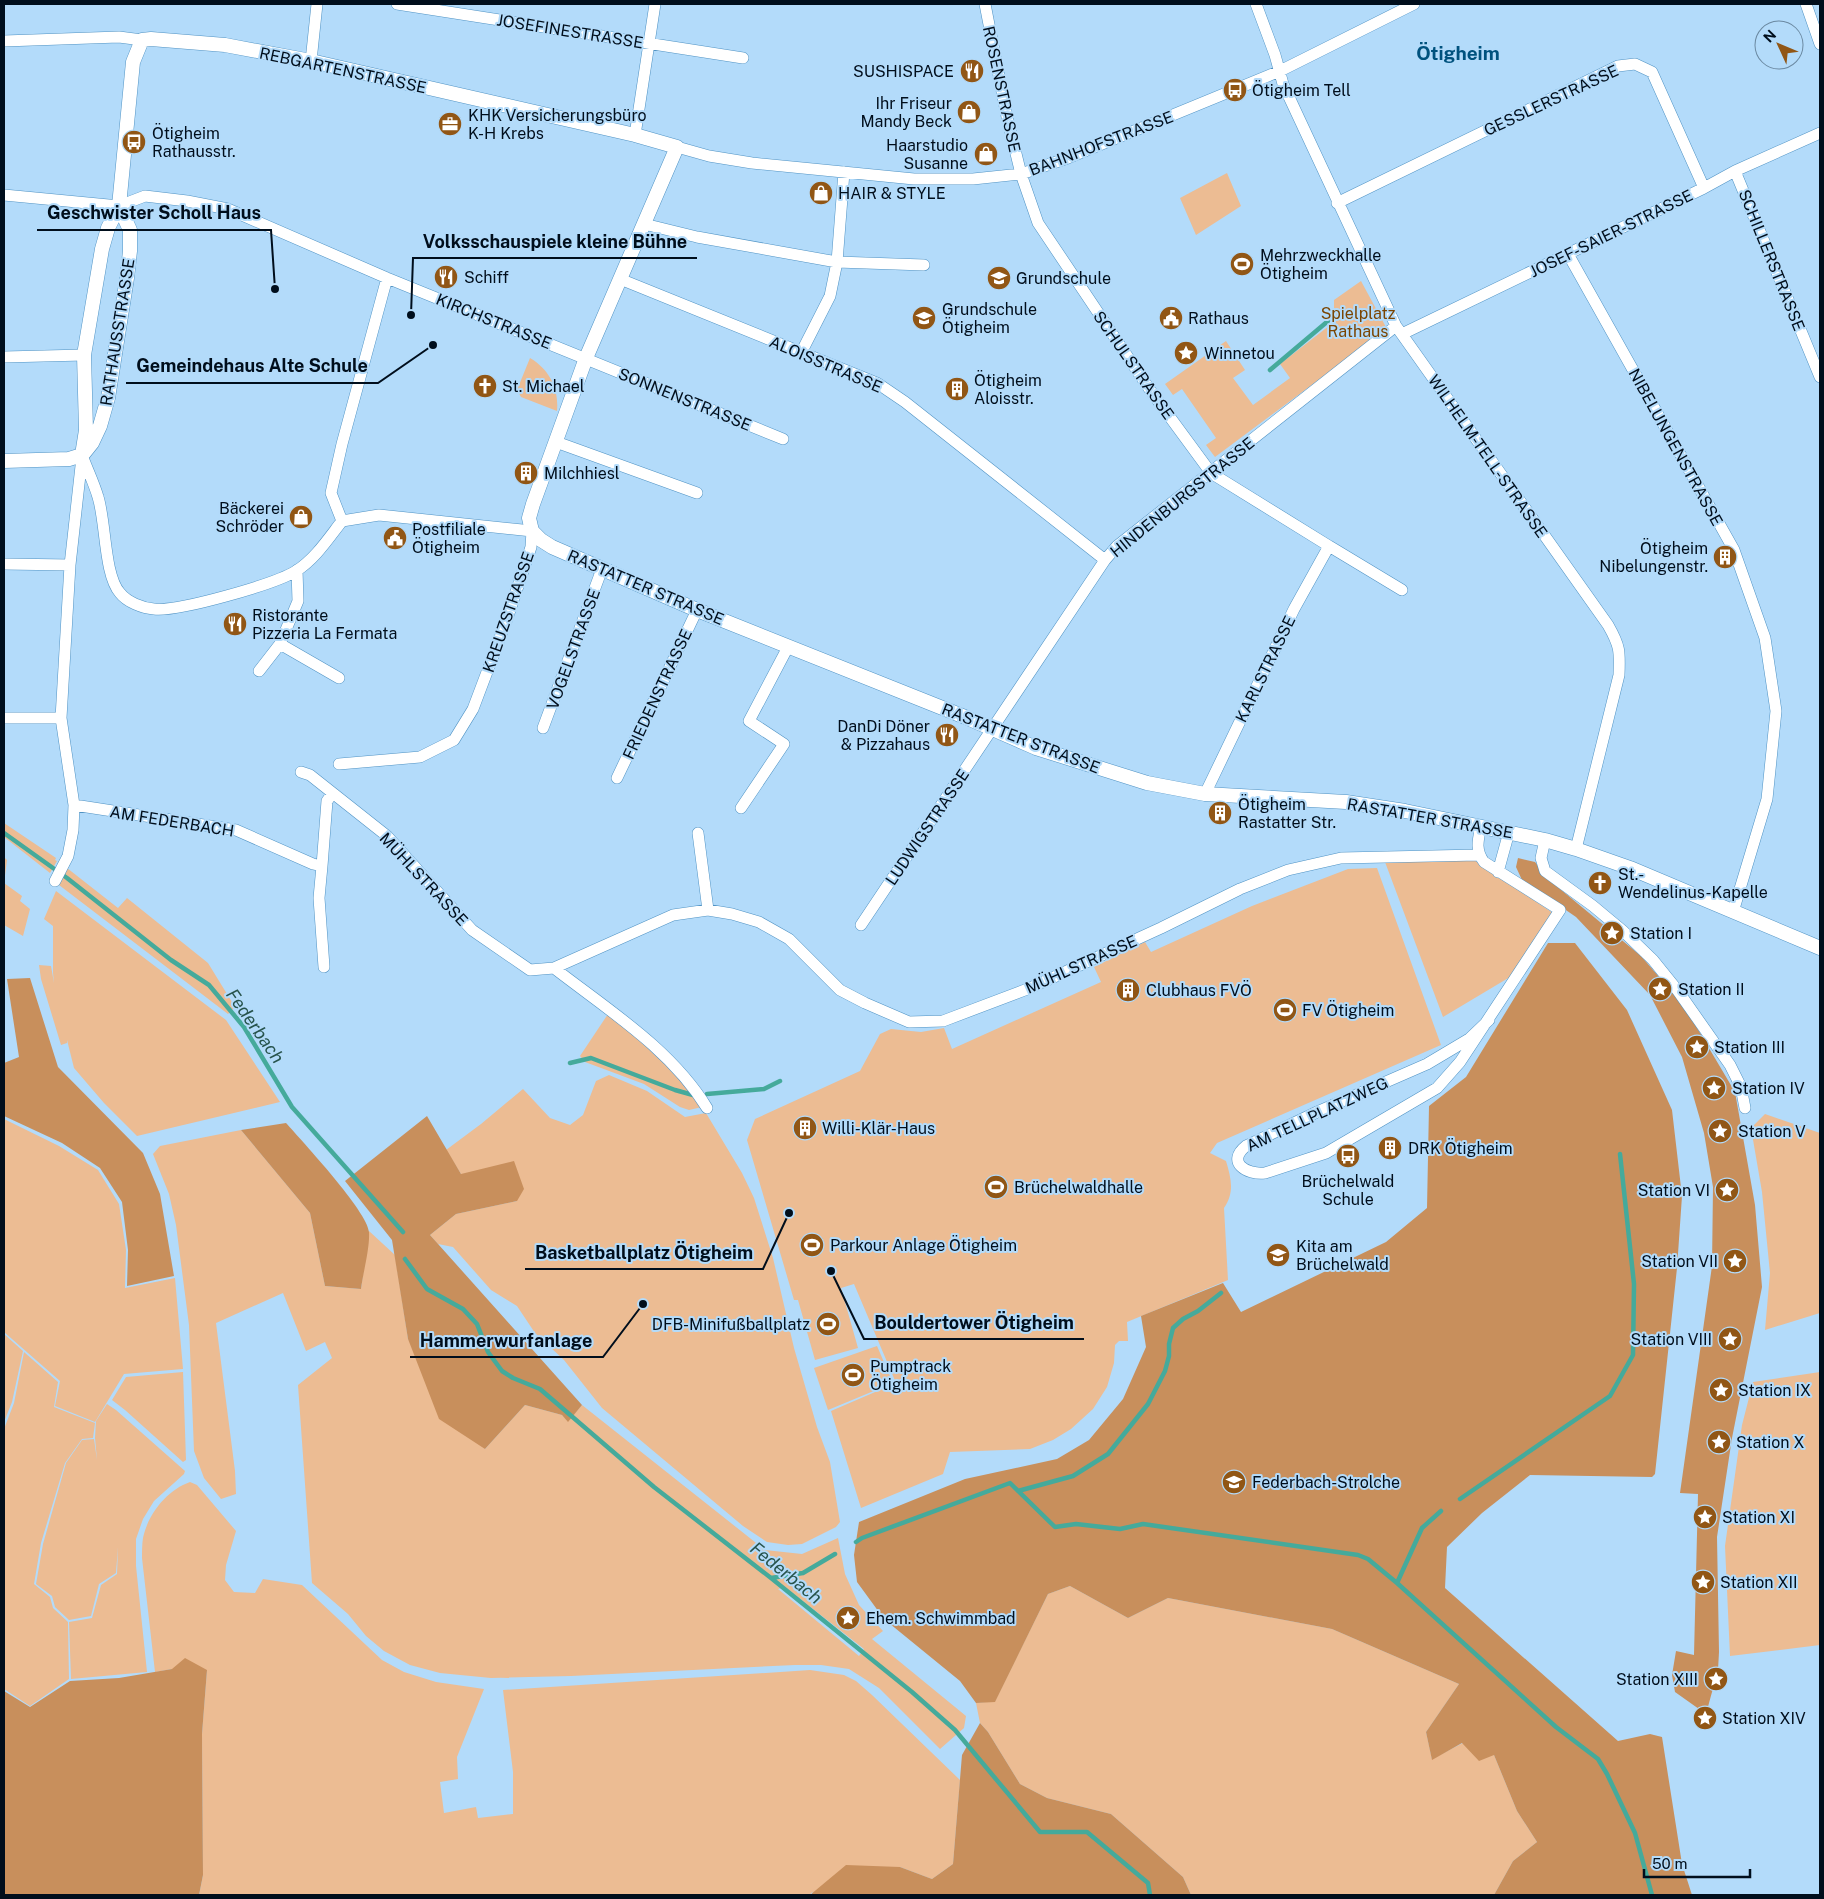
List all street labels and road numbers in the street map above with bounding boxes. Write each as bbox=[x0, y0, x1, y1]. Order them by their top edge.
street label: JOSEFINESTRASSE bbox=[495, 11, 645, 52]
street label: ROSENSTRASSE bbox=[979, 24, 1024, 154]
street label: REBGARTENSTRASSE bbox=[258, 43, 428, 97]
street label: GESSLERSTRASSE bbox=[1481, 61, 1622, 140]
street label: BAHNHOFSTRASSE bbox=[1026, 107, 1176, 180]
street label: JOSEF-SAIER-STRASSE bbox=[1526, 186, 1696, 281]
street label: SCHILLERSTRASSE bbox=[1734, 187, 1809, 334]
street label: RATHAUSSTRASSE bbox=[96, 257, 139, 407]
street label: KIRCHSTRASSE bbox=[433, 290, 554, 353]
street label: SCHULSTRASSE bbox=[1089, 308, 1178, 423]
street label: ALOISSTRASSE bbox=[767, 332, 885, 397]
street label: SONNENSTRASSE bbox=[615, 364, 754, 435]
street label: NIBELUNGENSTRASSE bbox=[1624, 365, 1727, 529]
street label: WILHELM-TELL-STRASSE bbox=[1424, 371, 1551, 542]
street label: HINDENBURGSTRASSE bbox=[1107, 433, 1258, 561]
street label: RASTATTER STRASSE bbox=[565, 546, 727, 629]
street label: KREUZSTRASSE bbox=[479, 549, 538, 675]
street label: VOGELSTRASSE bbox=[543, 586, 604, 712]
street label: KARLSTRASSE bbox=[1231, 613, 1299, 726]
street label: FRIEDENSTRASSE bbox=[619, 626, 696, 762]
street label: RASTATTER STRASSE bbox=[939, 699, 1103, 777]
street label: LUDWIGSTRASSE bbox=[882, 766, 973, 889]
street label: RASTATTER STRASSE bbox=[1346, 795, 1514, 842]
street label: AM FEDERBACH bbox=[108, 802, 235, 841]
street label: MÜHLSTRASSE bbox=[376, 828, 472, 930]
street label: MÜHLSTRASSE bbox=[1022, 930, 1140, 998]
street label: AM TELLPLATZWEG bbox=[1243, 1073, 1391, 1156]

